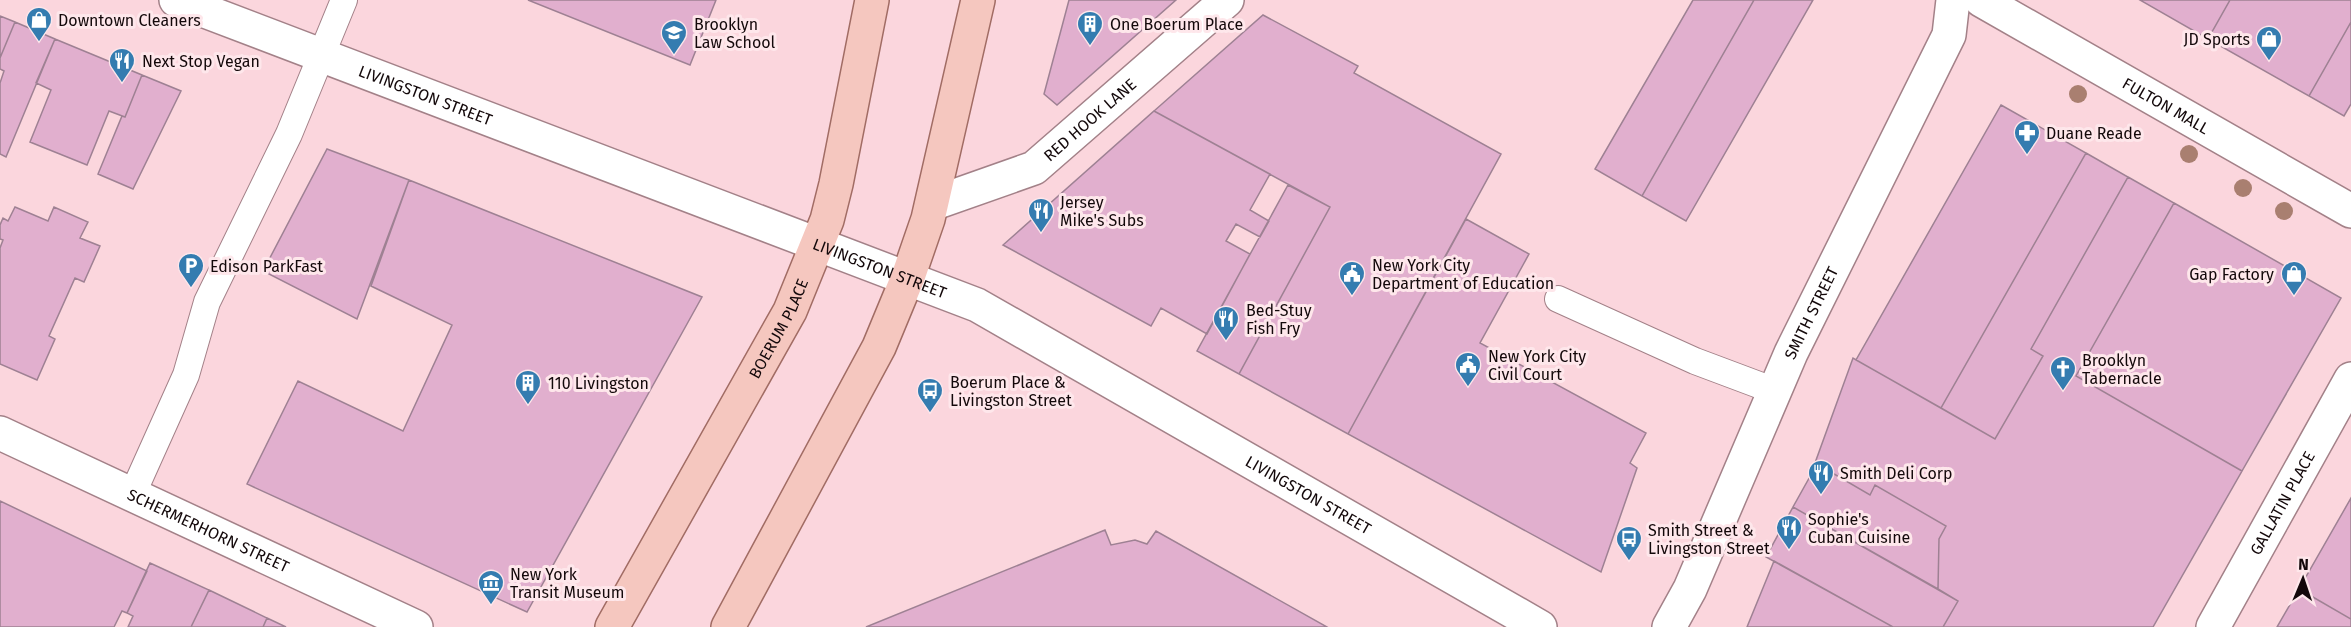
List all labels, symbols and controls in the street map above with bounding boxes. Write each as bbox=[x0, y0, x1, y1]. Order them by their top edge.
shop icon: Downtown Cleaners bbox=[24, 5, 54, 43]
building icon: One Boerum Place bbox=[1075, 9, 1105, 47]
place label: Downtown Cleaners bbox=[58, 11, 201, 30]
place label: Brooklyn Law School bbox=[694, 15, 776, 52]
place label: One Boerum Place bbox=[1110, 15, 1243, 34]
school or university icon: Brooklyn Law School bbox=[659, 18, 689, 56]
shop icon: JD Sports bbox=[2254, 24, 2284, 62]
place label: JD Sports bbox=[2184, 30, 2250, 49]
restaurant icon: Next Stop Vegan bbox=[107, 46, 137, 84]
place label: Next Stop Vegan bbox=[142, 52, 260, 71]
street label: LIVINGSTON STREET bbox=[356, 61, 496, 130]
street label: FULTON MALL bbox=[2119, 74, 2212, 138]
street label: RED HOOK LANE bbox=[1040, 75, 1140, 165]
pharmacy icon: Duane Reade bbox=[2012, 118, 2042, 156]
place label: Duane Reade bbox=[2046, 124, 2142, 143]
place label: Jersey Mike's Subs bbox=[1060, 193, 1144, 230]
restaurant icon: Jersey Mike's Subs bbox=[1026, 196, 1056, 234]
street label: LIVINGSTON STREET bbox=[810, 234, 950, 303]
parking icon: Edison ParkFast bbox=[176, 251, 206, 289]
place label: New York City Department of Education bbox=[1372, 256, 1554, 293]
place label: Edison ParkFast bbox=[210, 257, 323, 276]
public building icon: New York City Department of Education bbox=[1337, 259, 1367, 297]
shop icon: Gap Factory bbox=[2279, 259, 2309, 297]
street label: SMITH STREET bbox=[1781, 263, 1843, 362]
place label: Gap Factory bbox=[2189, 265, 2274, 284]
street label: BOERUM PLACE bbox=[745, 276, 812, 382]
place label: Bed-Stuy Fish Fry bbox=[1246, 301, 1312, 338]
restaurant icon: Bed-Stuy Fish Fry bbox=[1211, 304, 1241, 342]
place label: New York City Civil Court bbox=[1488, 347, 1586, 384]
public building icon: New York City Civil Court bbox=[1453, 350, 1483, 388]
place label: Brooklyn Tabernacle bbox=[2082, 351, 2162, 388]
church icon: Brooklyn Tabernacle bbox=[2048, 354, 2078, 392]
building icon: 110 Livingston bbox=[513, 368, 543, 406]
place label: Boerum Place & Livingston Street bbox=[950, 373, 1072, 410]
place label: 110 Livingston bbox=[548, 374, 649, 393]
bus stop icon: Boerum Place & Livingston Street bbox=[915, 376, 945, 414]
street label: GALLATIN PLACE bbox=[2246, 448, 2319, 558]
street label: LIVINGSTON STREET bbox=[1242, 452, 1375, 539]
restaurant icon: Smith Deli Corp bbox=[1806, 458, 1836, 496]
place label: Smith Deli Corp bbox=[1840, 464, 1952, 483]
street label: SCHERMERHORN STREET bbox=[124, 485, 293, 577]
place label: Sophie's Cuban Cuisine bbox=[1808, 510, 1910, 547]
restaurant icon: Sophie's Cuban Cuisine bbox=[1774, 513, 1804, 551]
place label: Smith Street & Livingston Street bbox=[1648, 521, 1770, 558]
bus stop icon: Smith Street & Livingston Street bbox=[1614, 524, 1644, 562]
north arrow bbox=[2273, 549, 2333, 609]
text: N bbox=[2298, 555, 2309, 574]
place label: New York Transit Museum bbox=[510, 565, 624, 602]
museum icon: New York Transit Museum bbox=[476, 568, 506, 606]

